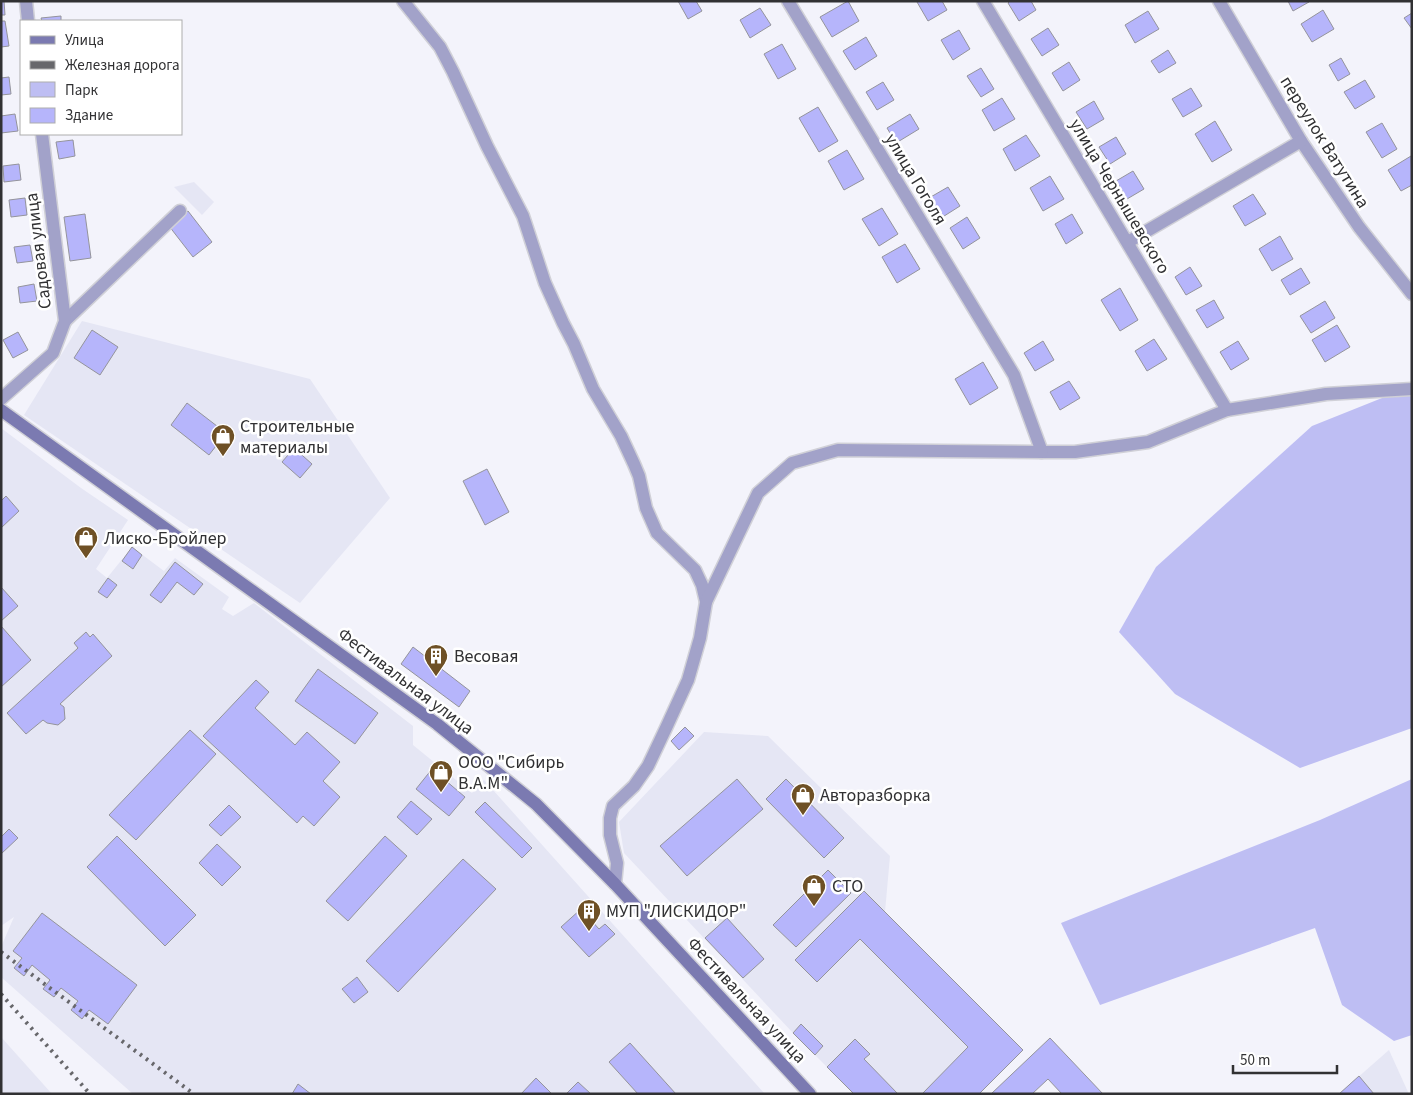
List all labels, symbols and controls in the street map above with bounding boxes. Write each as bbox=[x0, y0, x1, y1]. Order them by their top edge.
legend bbox=[20, 20, 182, 135]
text: Улица bbox=[65, 30, 104, 51]
text: Железная дорога bbox=[65, 55, 180, 76]
street label: переулок Ватутина bbox=[1274, 71, 1375, 213]
text: Парк bbox=[65, 80, 99, 101]
text: Здание bbox=[65, 105, 113, 126]
street label: улица Чернышевского bbox=[1063, 114, 1176, 279]
street label: улица Гоголя bbox=[878, 129, 953, 230]
street label: Садовая улица bbox=[19, 191, 58, 311]
place label: Строительные материалы bbox=[240, 414, 355, 460]
shop icon: Строительные материалы bbox=[210, 423, 236, 457]
shop icon: Лиско-Бройлер bbox=[73, 525, 99, 559]
place label: Лиско-Бройлер bbox=[104, 526, 227, 551]
street label: Фестивальная улица bbox=[333, 622, 479, 741]
building icon: Весовая bbox=[423, 643, 449, 677]
place label: Весовая bbox=[454, 644, 519, 669]
place label: ООО "Сибирь В.А.М" bbox=[458, 750, 565, 796]
shop icon: ООО "Сибирь В.А.М" bbox=[428, 759, 454, 793]
shop icon: Авторазборка bbox=[790, 782, 816, 816]
place label: Авторазборка bbox=[820, 783, 931, 808]
shop icon: СТО bbox=[801, 873, 827, 907]
place label: СТО bbox=[832, 874, 863, 899]
building icon: МУП "ЛИСКИДОР" bbox=[576, 898, 602, 932]
place label: МУП "ЛИСКИДОР" bbox=[606, 899, 746, 924]
street label: Фестивальная улица bbox=[681, 932, 812, 1069]
scale bar bbox=[1233, 1042, 1337, 1074]
text: 50 m bbox=[1240, 1050, 1270, 1071]

